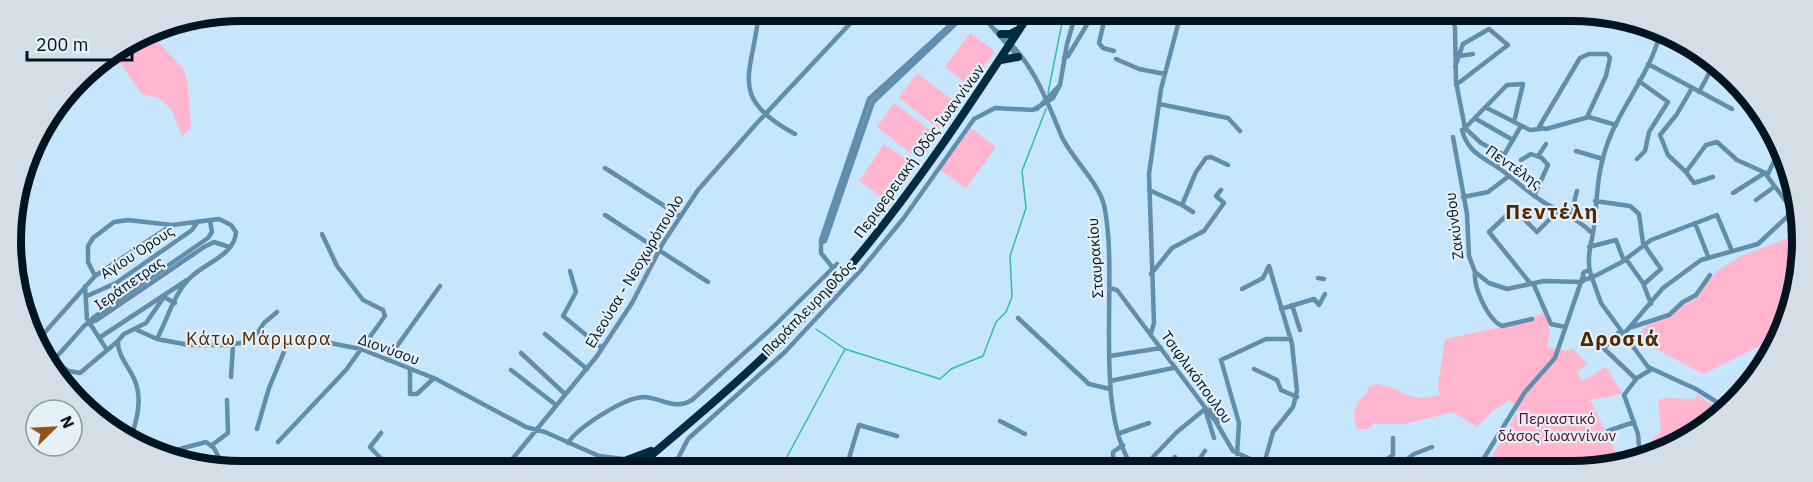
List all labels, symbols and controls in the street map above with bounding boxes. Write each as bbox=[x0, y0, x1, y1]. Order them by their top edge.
scale bar bbox=[27, 24, 132, 62]
text: 200 m bbox=[36, 33, 88, 56]
street label: Περιφερειακή Οδός Ιωαννίνων bbox=[849, 60, 989, 242]
street label: Πεντέλης bbox=[1482, 141, 1546, 193]
street label: Ελεούσα - Νεοχωρόπουλο bbox=[581, 191, 687, 351]
street label: Ζακύνθου bbox=[1440, 191, 1468, 261]
district label: Πεντέλη bbox=[1505, 197, 1599, 225]
street label: Σταυρακίου bbox=[1083, 217, 1107, 299]
street label: Αγίου Όρους bbox=[96, 221, 178, 283]
street label: Ιεράπετρας bbox=[90, 252, 168, 314]
street label: Παράπλευρη Οδός bbox=[757, 256, 859, 360]
district label: Δροσιά bbox=[1580, 324, 1660, 352]
district label: Κάτω Μάρμαρα bbox=[186, 327, 332, 350]
street label: Τσιφλικόπουλου bbox=[1157, 327, 1237, 427]
street label: Διονύσου bbox=[356, 329, 422, 369]
north arrow bbox=[24, 398, 84, 458]
park label: Περιαστικό δάσος Ιωαννίνων bbox=[1498, 409, 1617, 445]
text: N bbox=[56, 413, 79, 431]

